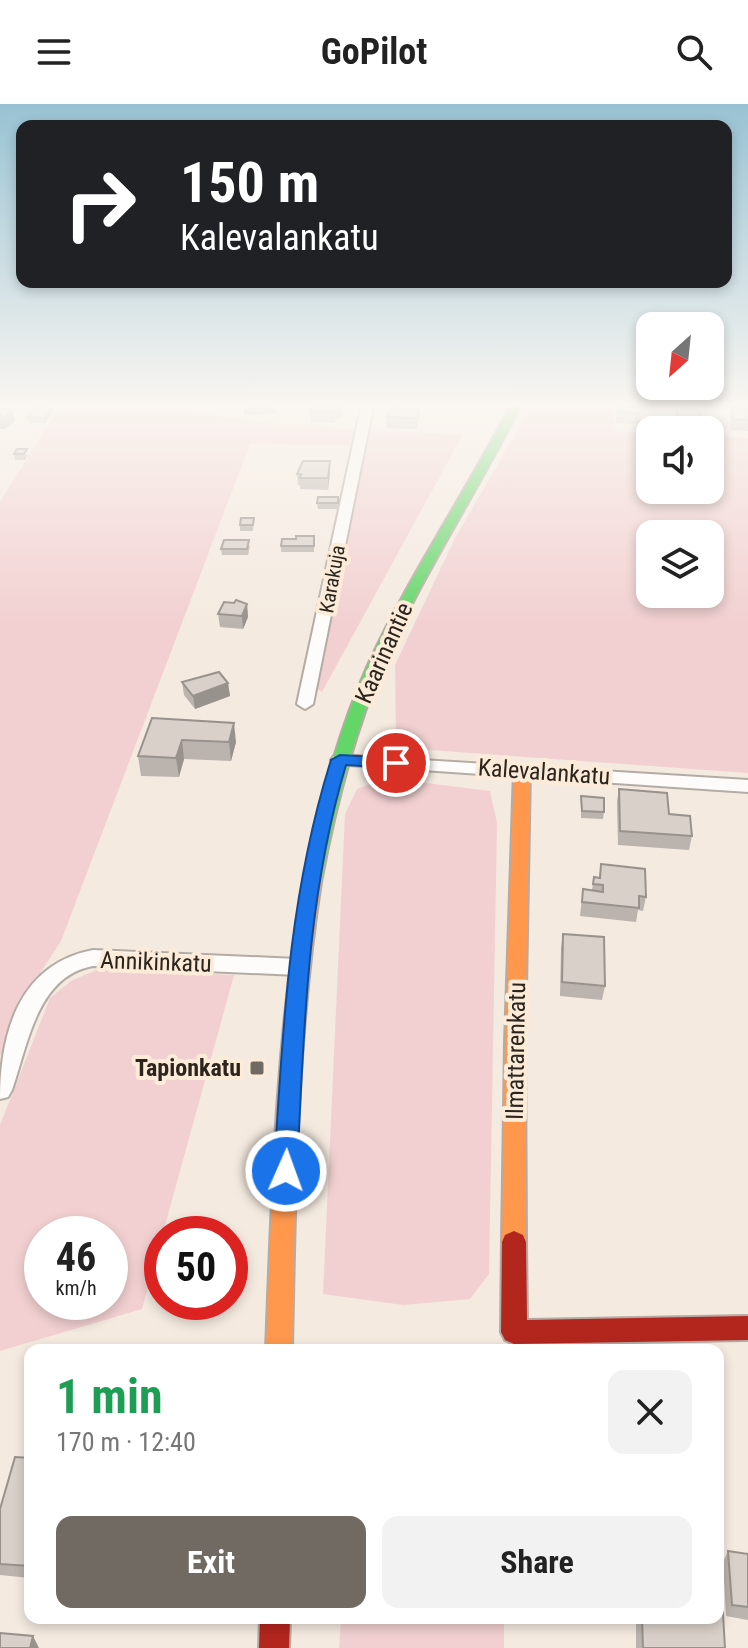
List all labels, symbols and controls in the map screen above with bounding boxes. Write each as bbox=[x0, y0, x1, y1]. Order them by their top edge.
icon: menu bbox=[32, 30, 76, 74]
icon: search bbox=[672, 30, 716, 74]
text: GoPilot bbox=[321, 31, 427, 73]
text: 150 m bbox=[180, 150, 319, 216]
icon: right bbox=[48, 152, 152, 256]
text: Kalevalankatu bbox=[180, 217, 379, 259]
north arrow bbox=[636, 312, 724, 400]
map controls bbox=[636, 312, 724, 608]
button: sound bbox=[636, 416, 724, 504]
button: layers bbox=[636, 520, 724, 608]
street label: Karakuja bbox=[314, 543, 350, 615]
street label: Kaarinantie bbox=[349, 598, 419, 708]
pin bbox=[362, 729, 430, 797]
icon: arrive bbox=[374, 741, 418, 785]
street label: Kalevalankatu bbox=[477, 753, 611, 791]
street label: Annikinkatu bbox=[100, 946, 212, 978]
street label: Ilmattarenkatu bbox=[501, 982, 531, 1120]
place label: Tapionkatu bbox=[135, 1054, 241, 1082]
marker: Tapionkatu bbox=[248, 1059, 266, 1077]
position arrow bbox=[244, 1129, 328, 1213]
speed limit sign: 50 bbox=[144, 1216, 248, 1320]
text: 46 bbox=[56, 1234, 96, 1281]
text: km/h bbox=[55, 1276, 97, 1300]
text: 1 min bbox=[56, 1368, 163, 1425]
button: close bbox=[608, 1370, 692, 1454]
text: 170 m · 12:40 bbox=[56, 1427, 196, 1457]
button: Exit bbox=[56, 1516, 366, 1608]
button: Share bbox=[382, 1516, 692, 1608]

